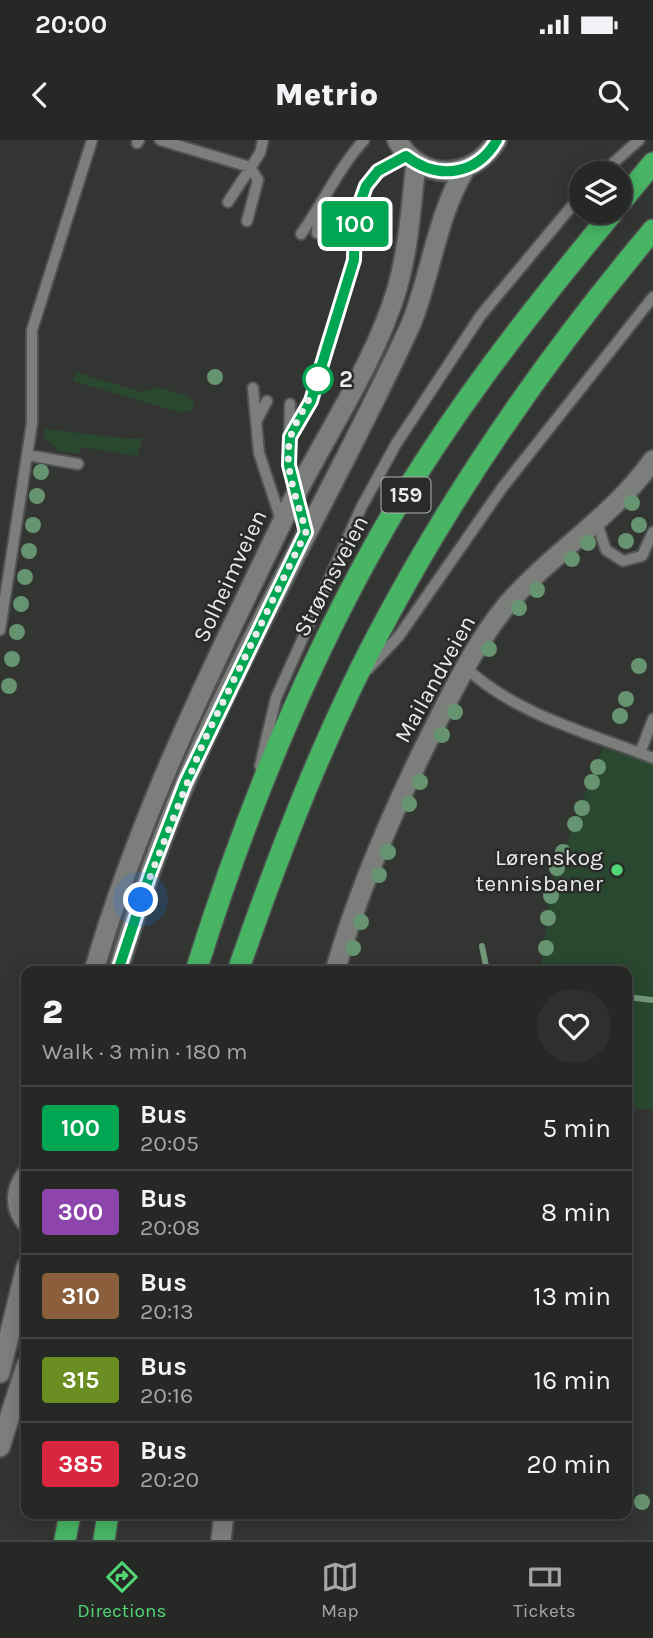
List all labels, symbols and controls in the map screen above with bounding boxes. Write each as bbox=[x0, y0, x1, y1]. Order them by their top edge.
text: 20:00 bbox=[35, 9, 107, 40]
icon: back bbox=[21, 76, 59, 114]
text: Metrio bbox=[275, 76, 378, 113]
icon: search bbox=[594, 76, 632, 114]
map controls bbox=[569, 161, 632, 224]
button: layers bbox=[569, 161, 632, 224]
line badge: 100 bbox=[315, 201, 395, 247]
text: 100 bbox=[336, 210, 374, 238]
marker: 2 bbox=[303, 364, 333, 394]
place label: 2 bbox=[339, 366, 353, 393]
road number: 159 bbox=[382, 478, 430, 512]
street label: Solheimveien bbox=[188, 506, 272, 646]
street label: Strømsveien bbox=[288, 511, 374, 641]
street label: Mailandveien bbox=[389, 611, 481, 747]
place label: Lørenskog tennisbaner bbox=[476, 844, 604, 897]
marker: Lørenskog tennisbaner bbox=[609, 862, 625, 878]
your location bbox=[123, 882, 158, 917]
button: heart bbox=[537, 989, 611, 1063]
text: 2 bbox=[42, 993, 63, 1031]
text: Walk · 3 min · 180 m bbox=[42, 1038, 248, 1065]
text: Bus bbox=[140, 1099, 187, 1130]
text: 5 min bbox=[542, 1113, 611, 1144]
text: 100 bbox=[61, 1114, 100, 1142]
text: 20:05 bbox=[140, 1130, 199, 1157]
text: Bus bbox=[140, 1183, 187, 1214]
text: 8 min bbox=[541, 1197, 611, 1228]
text: 300 bbox=[58, 1198, 103, 1226]
text: 20:08 bbox=[140, 1214, 200, 1241]
text: Bus bbox=[140, 1267, 187, 1298]
text: 13 min bbox=[533, 1281, 611, 1312]
text: 310 bbox=[61, 1282, 100, 1310]
text: 20:13 bbox=[140, 1298, 193, 1325]
text: Bus bbox=[140, 1351, 187, 1382]
text: 16 min bbox=[534, 1365, 611, 1396]
text: 315 bbox=[62, 1366, 99, 1394]
text: 20:16 bbox=[140, 1382, 193, 1409]
text: Bus bbox=[140, 1435, 187, 1466]
text: 20 min bbox=[527, 1449, 611, 1480]
text: 385 bbox=[58, 1450, 103, 1478]
text: 20:20 bbox=[140, 1466, 199, 1493]
tab: Directions bbox=[77, 1558, 166, 1622]
tab: Map bbox=[321, 1558, 359, 1622]
tab: Tickets bbox=[513, 1558, 576, 1622]

